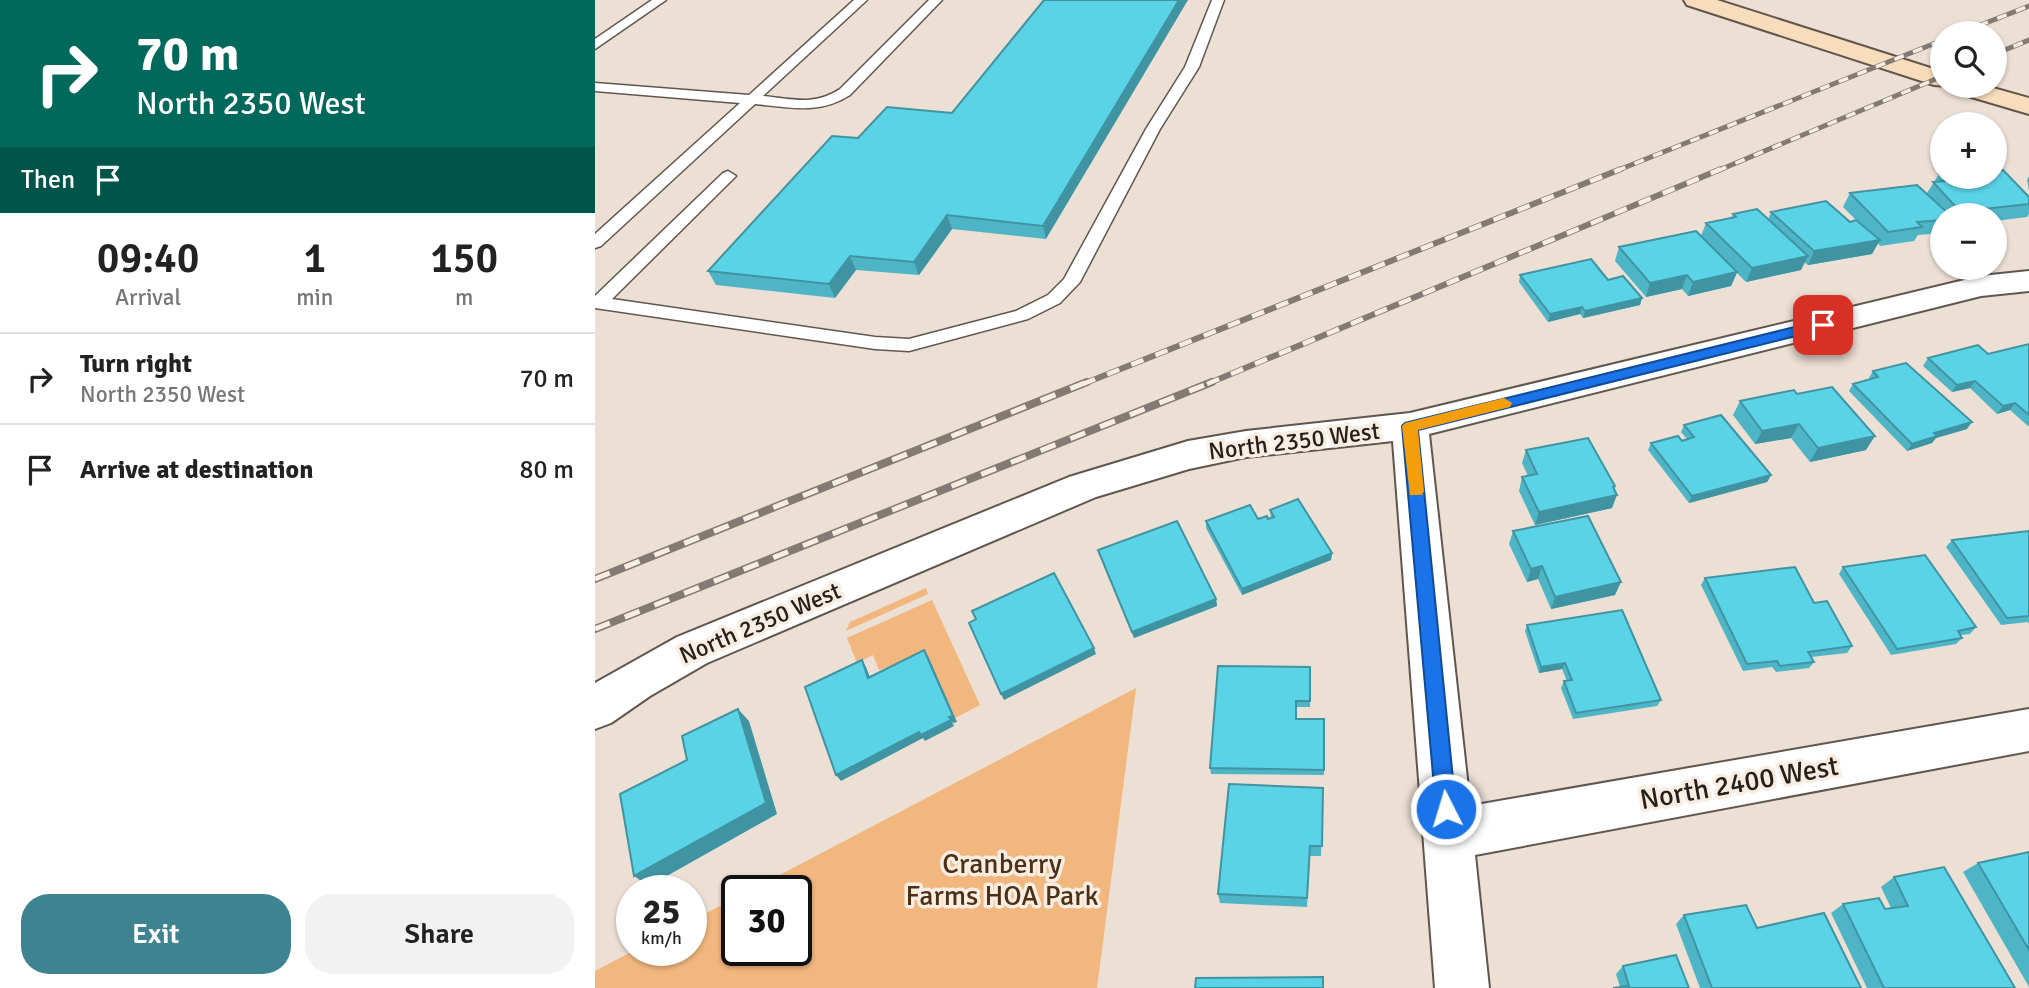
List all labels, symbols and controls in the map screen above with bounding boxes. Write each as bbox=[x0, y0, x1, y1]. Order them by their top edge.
map controls bbox=[1930, 21, 2007, 280]
button: search bbox=[1930, 21, 2007, 98]
text: 70 m bbox=[136, 24, 239, 84]
icon: right bbox=[21, 28, 112, 119]
text: North 2350 West bbox=[136, 84, 366, 123]
button: + bbox=[1930, 112, 2007, 189]
icon: arrive bbox=[89, 161, 127, 199]
text: Then bbox=[21, 164, 75, 196]
button: − bbox=[1930, 203, 2007, 280]
text: 09:40 bbox=[97, 233, 199, 284]
text: 1 bbox=[303, 233, 326, 284]
text: 150 bbox=[430, 233, 498, 284]
text: Arrival bbox=[115, 283, 181, 312]
text: min bbox=[296, 283, 333, 312]
text: m bbox=[455, 283, 473, 312]
pin bbox=[1793, 295, 1853, 355]
icon: arrive bbox=[1804, 306, 1842, 344]
text: Turn right bbox=[80, 348, 192, 380]
icon: right bbox=[21, 360, 59, 398]
text: 70 m bbox=[519, 363, 574, 395]
text: North 2350 West bbox=[80, 380, 245, 409]
street label: North 2350 West bbox=[1207, 416, 1381, 466]
icon: arrive bbox=[21, 451, 59, 489]
text: Arrive at destination bbox=[80, 454, 313, 486]
text: 80 m bbox=[519, 454, 574, 486]
street label: North 2350 West bbox=[675, 576, 845, 670]
street label: North 2400 West bbox=[1637, 749, 1841, 817]
position arrow bbox=[1409, 772, 1483, 846]
park label: Cranberry Farms HOA Park bbox=[906, 847, 1098, 913]
speed limit sign: 30 bbox=[721, 875, 812, 966]
text: 25 bbox=[643, 890, 680, 933]
button: Exit bbox=[21, 894, 291, 974]
button: Share bbox=[305, 894, 574, 974]
text: km/h bbox=[641, 927, 682, 949]

